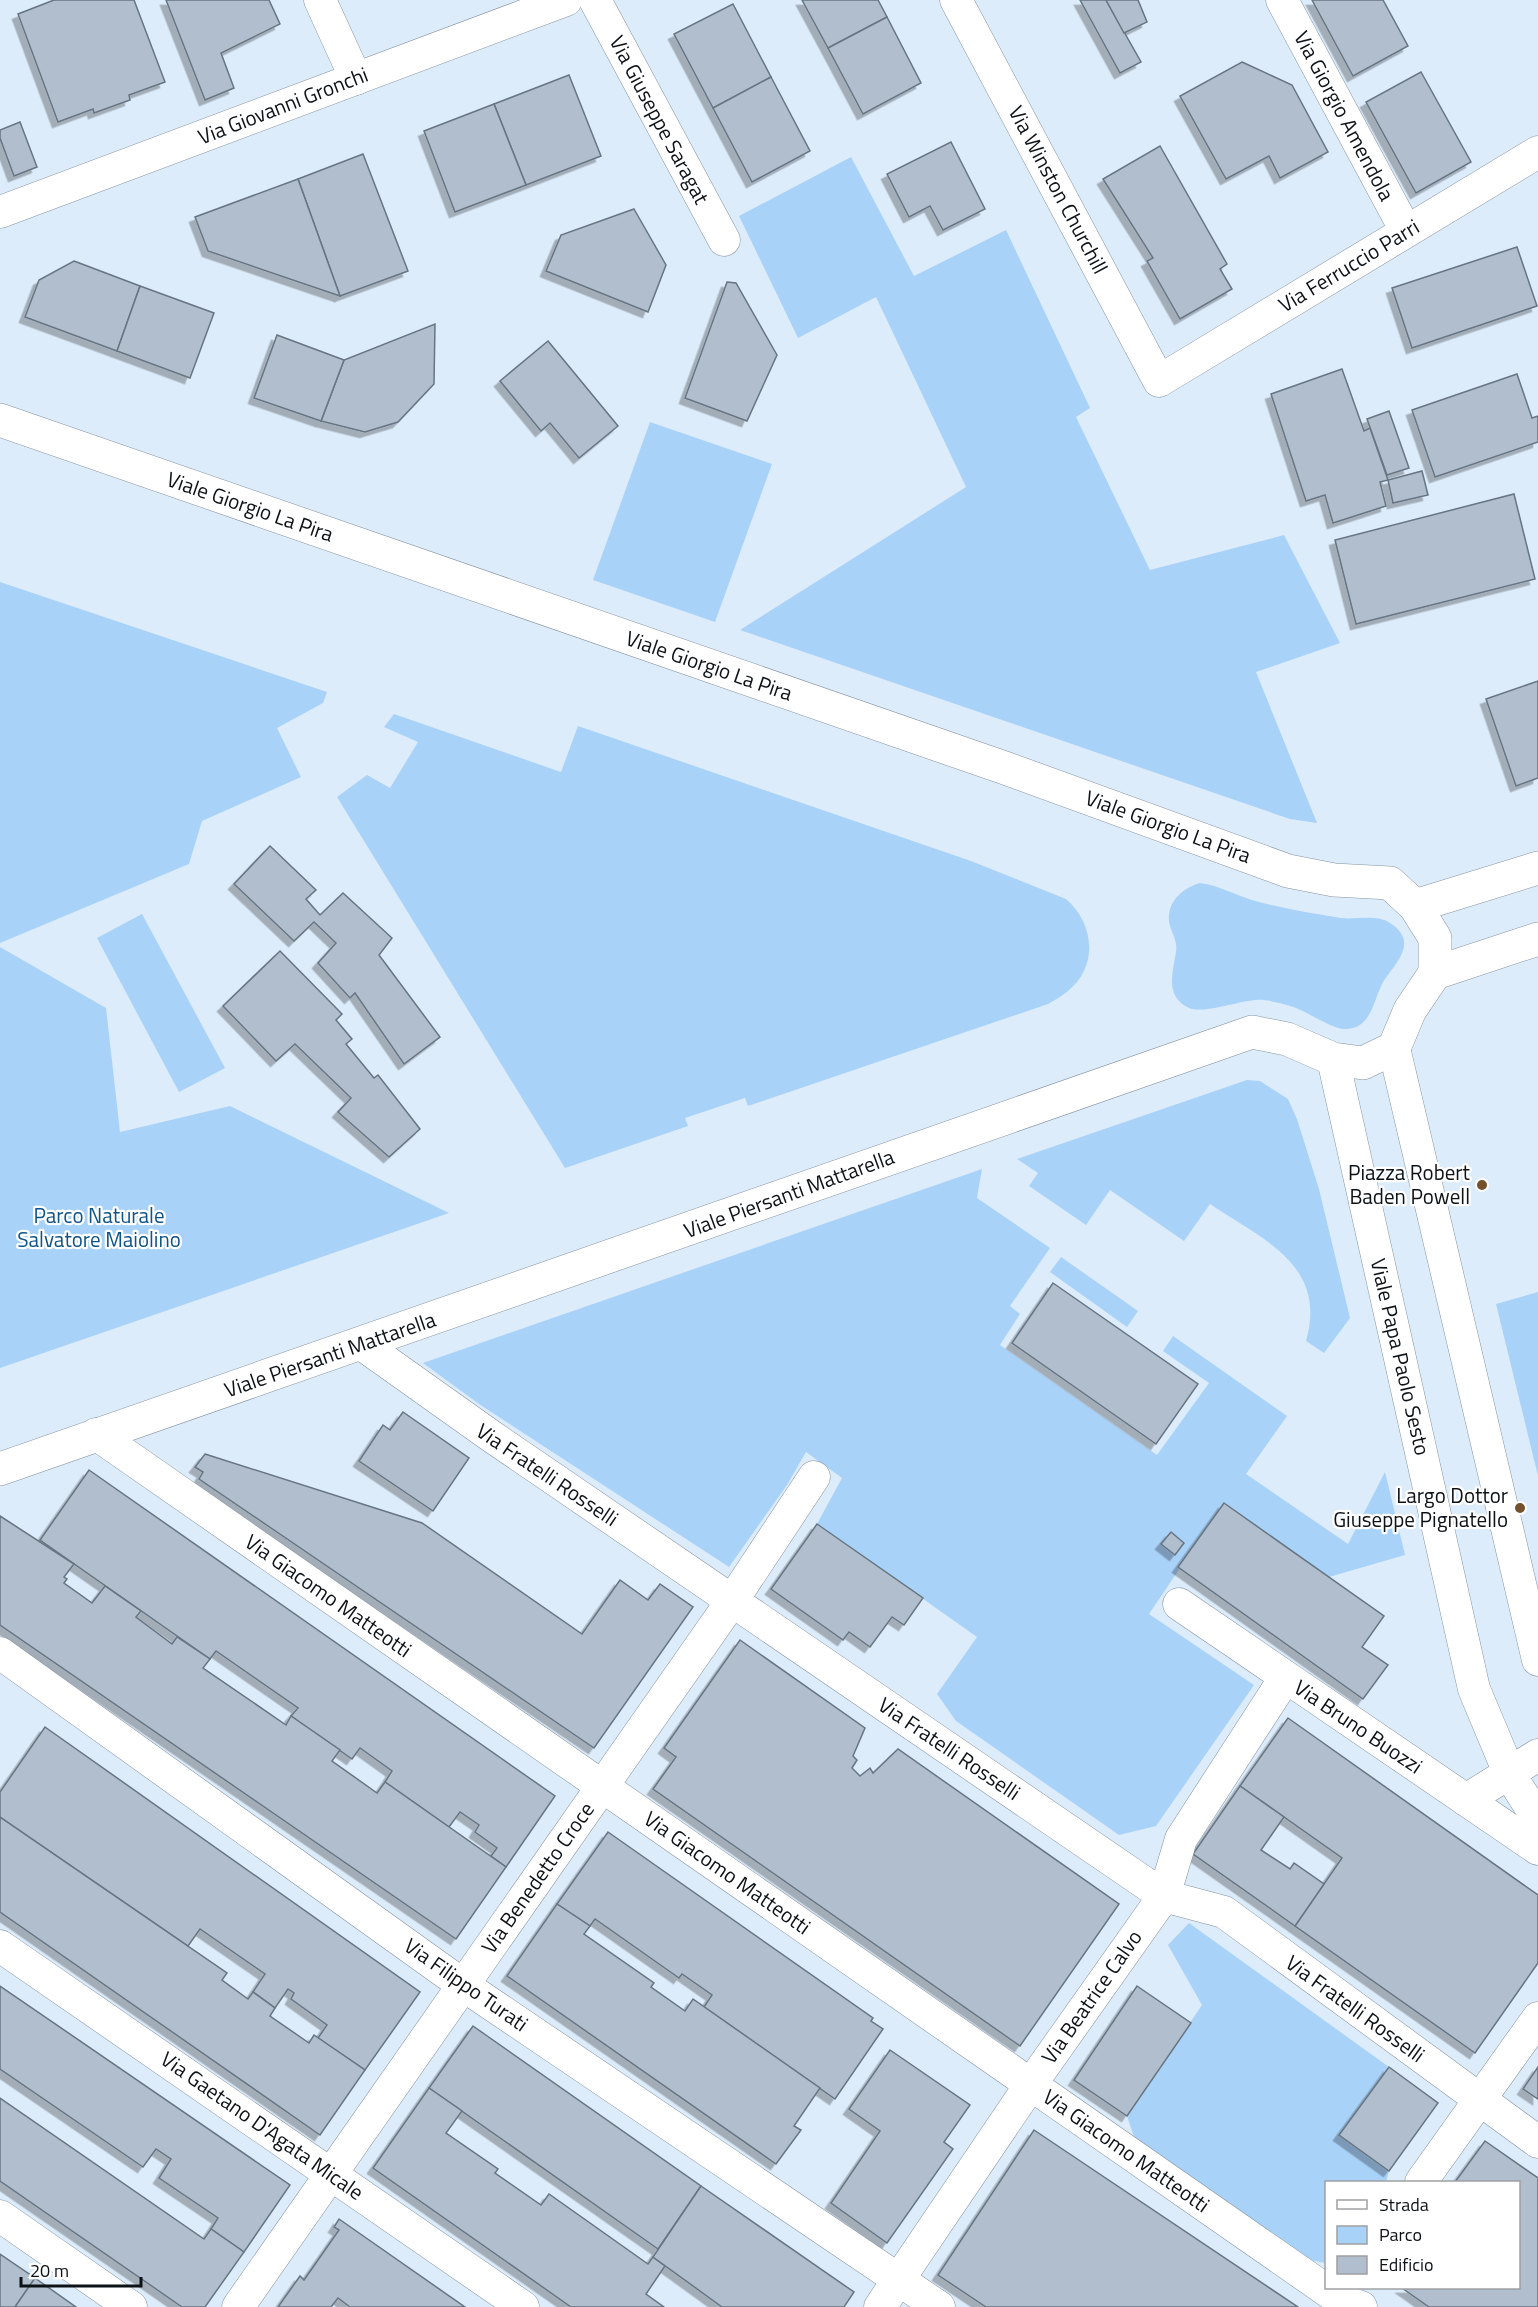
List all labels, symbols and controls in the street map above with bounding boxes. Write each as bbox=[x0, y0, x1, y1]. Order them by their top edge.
street label: Via Giorgio Amendola bbox=[1287, 25, 1403, 207]
street label: Via Giuseppe Saragat bbox=[602, 30, 718, 210]
street label: Via Giovanni Gronchi bbox=[193, 58, 372, 152]
street label: Via Winston Churchill bbox=[1001, 100, 1117, 279]
street label: Via Ferruccio Parri bbox=[1272, 210, 1425, 320]
street label: Viale Giorgio La Pira bbox=[163, 463, 338, 550]
street label: Viale Giorgio La Pira bbox=[622, 622, 797, 709]
street label: Viale Giorgio La Pira bbox=[1081, 781, 1256, 871]
street label: Viale Piersanti Mattarella bbox=[679, 1140, 899, 1246]
place label: Piazza Robert Baden Powell bbox=[1348, 1156, 1471, 1212]
marker: Piazza Robert Baden Powell bbox=[1475, 1178, 1489, 1192]
park label: Parco Naturale Salvatore Maiolino bbox=[17, 1199, 181, 1255]
street label: Viale Papa Paolo Sesto bbox=[1363, 1255, 1439, 1458]
street label: Viale Piersanti Mattarella bbox=[220, 1303, 440, 1405]
street label: Via Fratelli Rosselli bbox=[470, 1415, 625, 1534]
place label: Largo Dottor Giuseppe Pignatello bbox=[1333, 1479, 1508, 1535]
marker: Largo Dottor Giuseppe Pignatello bbox=[1513, 1501, 1527, 1515]
street label: Via Giacomo Matteotti bbox=[239, 1526, 419, 1665]
street label: Via Bruno Buozzi bbox=[1288, 1671, 1429, 1781]
street label: Via Fratelli Rosselli bbox=[872, 1689, 1027, 1808]
street label: Via Benedetto Croce bbox=[473, 1795, 602, 1960]
street label: Via Giacomo Matteotti bbox=[638, 1803, 818, 1942]
street label: Via Beatrice Calvo bbox=[1033, 1923, 1149, 2070]
street label: Via Filippo Turati bbox=[398, 1929, 535, 2039]
street label: Via Fratelli Rosselli bbox=[1279, 1947, 1432, 2070]
street label: Via Gaetano D'Agata Micale bbox=[155, 2043, 371, 2208]
street label: Via Giacomo Matteotti bbox=[1037, 2081, 1217, 2220]
legend bbox=[1325, 2181, 1520, 2289]
text: Strada bbox=[1379, 2191, 1429, 2218]
text: Parco bbox=[1379, 2221, 1422, 2248]
scale bar bbox=[21, 2250, 141, 2288]
text: Edificio bbox=[1379, 2251, 1433, 2278]
text: 20 m bbox=[30, 2257, 69, 2284]

